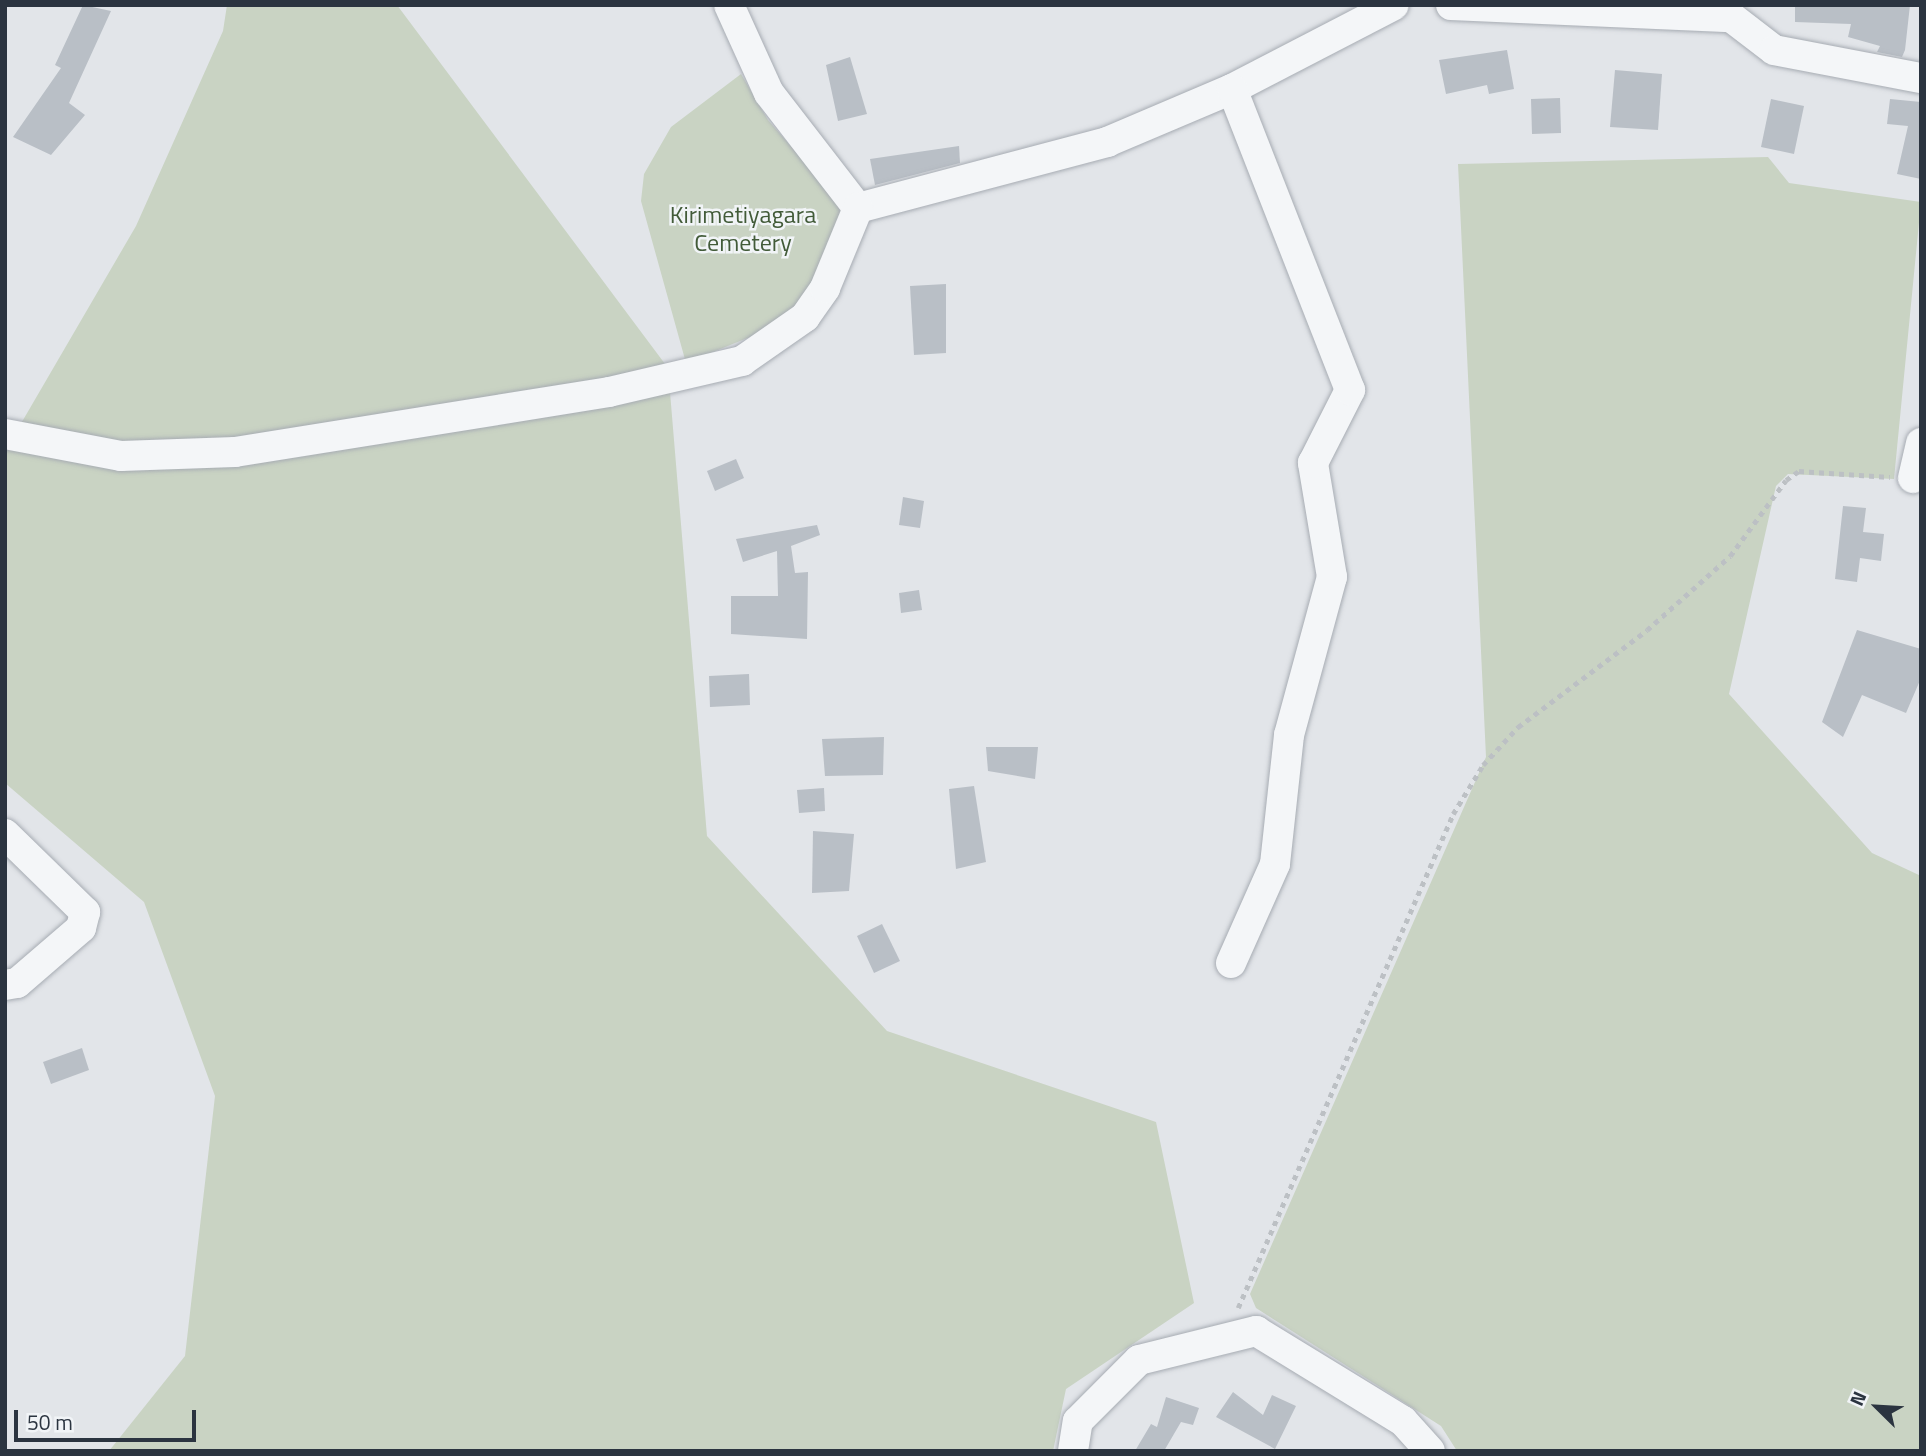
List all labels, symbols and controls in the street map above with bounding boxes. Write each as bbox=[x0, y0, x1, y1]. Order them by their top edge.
park label: Kirimetiyagara Cemetery bbox=[670, 201, 816, 257]
north arrow bbox=[1842, 1372, 1912, 1442]
text: N bbox=[1841, 1386, 1873, 1410]
scale bar bbox=[18, 1396, 200, 1440]
text: 50 m bbox=[27, 1406, 73, 1438]

